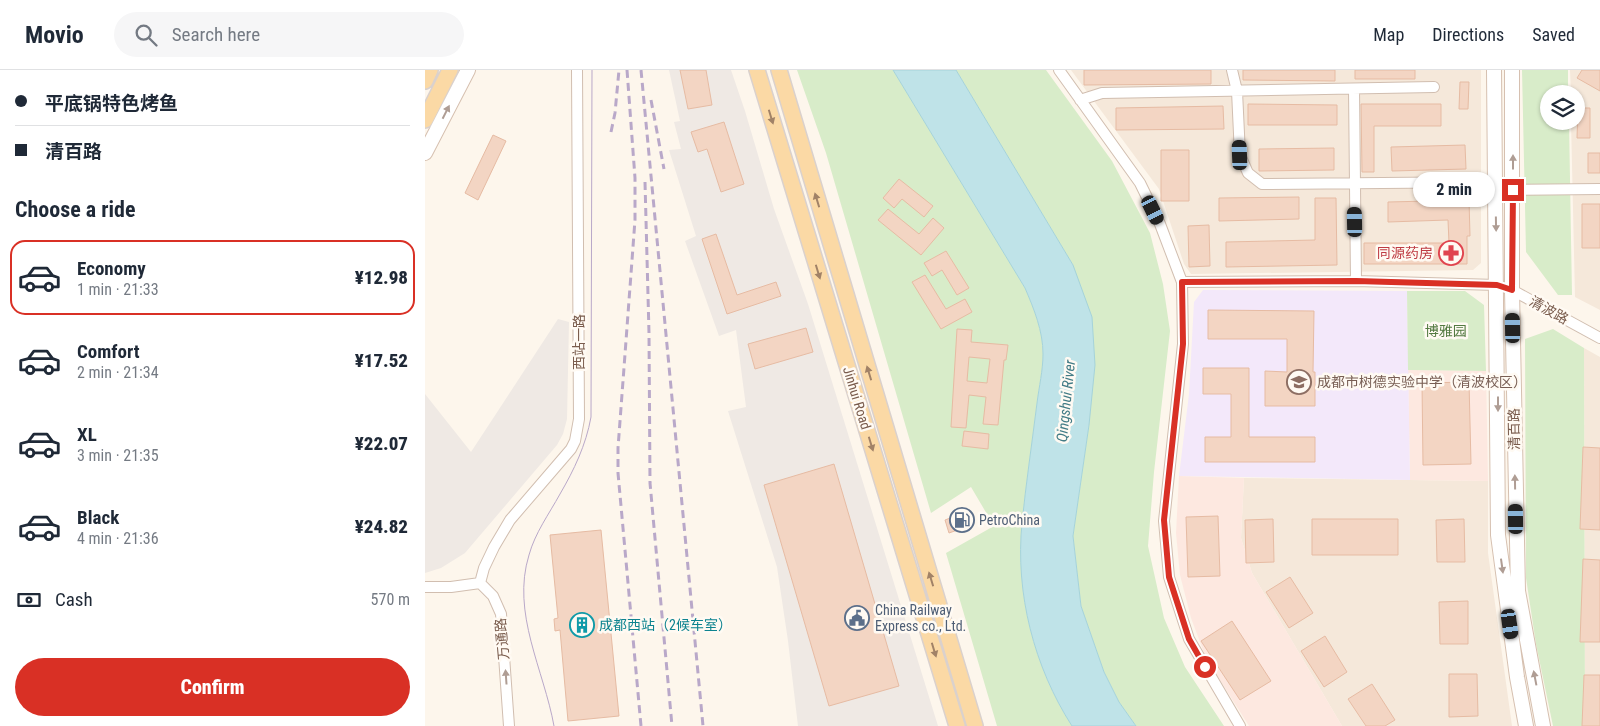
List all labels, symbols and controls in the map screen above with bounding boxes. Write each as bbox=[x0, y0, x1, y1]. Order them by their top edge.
search box bbox=[114, 12, 464, 57]
text: Movio bbox=[25, 21, 84, 49]
icon: search bbox=[132, 21, 160, 49]
text: Search here bbox=[172, 23, 260, 46]
text: Map bbox=[1373, 24, 1404, 45]
text: Directions bbox=[1432, 24, 1504, 45]
text: Saved bbox=[1532, 24, 1575, 45]
map controls bbox=[1540, 85, 1585, 130]
button: layers bbox=[1540, 85, 1585, 130]
text: 平底锅特色烤鱼 bbox=[45, 92, 178, 115]
one-way arrow bbox=[442, 104, 450, 119]
one-way arrow bbox=[767, 109, 775, 124]
text: 清百路 bbox=[45, 140, 102, 163]
car bbox=[1231, 140, 1248, 170]
one-way arrow bbox=[1509, 154, 1517, 170]
callout: 2 min bbox=[1413, 172, 1495, 208]
route end bbox=[1502, 179, 1524, 201]
text: 2 min bbox=[1436, 180, 1472, 199]
one-way arrow bbox=[813, 193, 821, 208]
car bbox=[1139, 193, 1166, 227]
text: Choose a ride bbox=[15, 197, 136, 222]
car bbox=[1347, 207, 1362, 237]
one-way arrow bbox=[1492, 216, 1500, 232]
pharmacy icon: 同源药房 bbox=[1438, 240, 1464, 266]
place label: 同源药房 bbox=[1377, 245, 1433, 261]
icon: car bbox=[17, 255, 62, 300]
text: Economy bbox=[77, 257, 146, 280]
one-way arrow bbox=[815, 265, 823, 280]
text: ¥12.98 bbox=[355, 266, 408, 289]
text: 1 min · 21:33 bbox=[77, 280, 159, 299]
street label: 清波路 bbox=[1527, 293, 1571, 327]
car bbox=[1505, 313, 1520, 343]
street label: 西站一路 bbox=[571, 314, 587, 370]
park label: 博雅园 bbox=[1425, 323, 1467, 339]
icon: car bbox=[17, 338, 62, 383]
text: Comfort bbox=[77, 340, 140, 363]
text: ¥17.52 bbox=[355, 349, 408, 372]
water label: Qingshui River bbox=[1053, 359, 1079, 443]
text: 2 min · 21:34 bbox=[77, 363, 159, 382]
street label: Jinhui Road bbox=[840, 365, 874, 431]
one-way arrow bbox=[865, 365, 872, 380]
school or university icon: 成都市树德实验中学（清波校区） bbox=[1286, 369, 1312, 395]
place label: 成都市树德实验中学（清波校区） bbox=[1317, 374, 1527, 390]
one-way arrow bbox=[1494, 396, 1502, 412]
street label: 清百路 bbox=[1506, 408, 1522, 450]
icon: car bbox=[17, 421, 62, 466]
text: XL bbox=[77, 423, 97, 446]
text: ¥22.07 bbox=[355, 432, 408, 455]
one-way arrow bbox=[867, 437, 875, 452]
text: 3 min · 21:35 bbox=[77, 446, 159, 465]
one-way arrow bbox=[1511, 474, 1519, 490]
icon: car bbox=[17, 504, 62, 549]
car bbox=[1508, 504, 1523, 534]
text: Black bbox=[77, 506, 119, 529]
fuel station icon: PetroChina bbox=[949, 507, 975, 533]
place label: PetroChina bbox=[979, 512, 1040, 528]
text: ¥24.82 bbox=[355, 515, 408, 538]
text: 4 min · 21:36 bbox=[77, 529, 159, 548]
one-way arrow bbox=[1498, 558, 1506, 574]
one-way arrow bbox=[926, 571, 934, 586]
icon: cash bbox=[15, 586, 43, 614]
text: Cash bbox=[55, 588, 93, 611]
text: 570 m bbox=[371, 590, 410, 609]
place label: China Railway Express co., Ltd. bbox=[875, 602, 966, 634]
public building icon: China Railway Express co., Ltd. bbox=[844, 605, 870, 631]
car bbox=[1500, 608, 1519, 640]
building icon: 成都西站（2候车室） bbox=[569, 612, 595, 638]
street label: 万通路 bbox=[492, 617, 512, 661]
place label: 成都西站（2候车室） bbox=[599, 617, 732, 633]
one-way arrow bbox=[930, 642, 938, 657]
route start bbox=[1194, 656, 1216, 678]
button: Confirm bbox=[15, 658, 410, 716]
one-way arrow bbox=[501, 669, 509, 685]
one-way arrow bbox=[1530, 669, 1538, 685]

